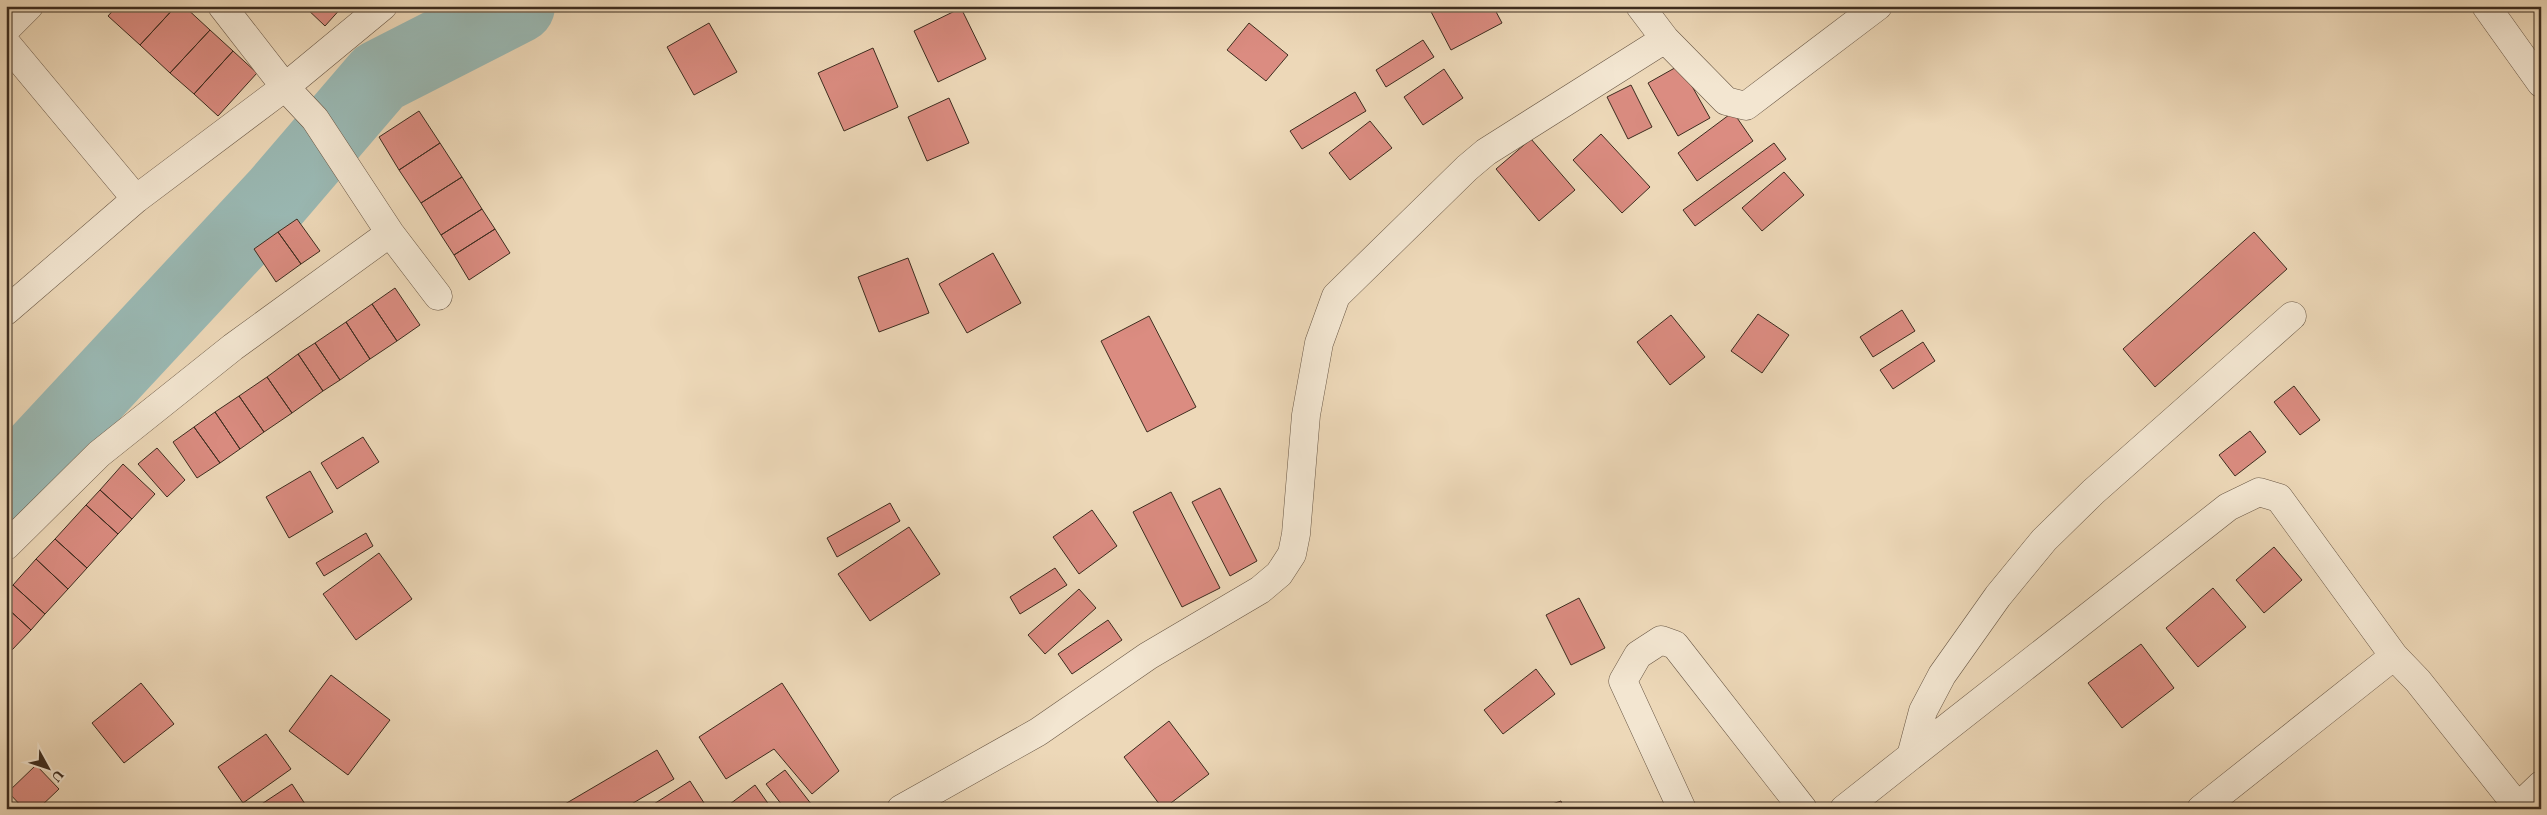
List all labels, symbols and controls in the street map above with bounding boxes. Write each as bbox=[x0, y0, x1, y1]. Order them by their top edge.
north arrow bbox=[22, 742, 72, 792]
text: U bbox=[47, 767, 68, 787]

